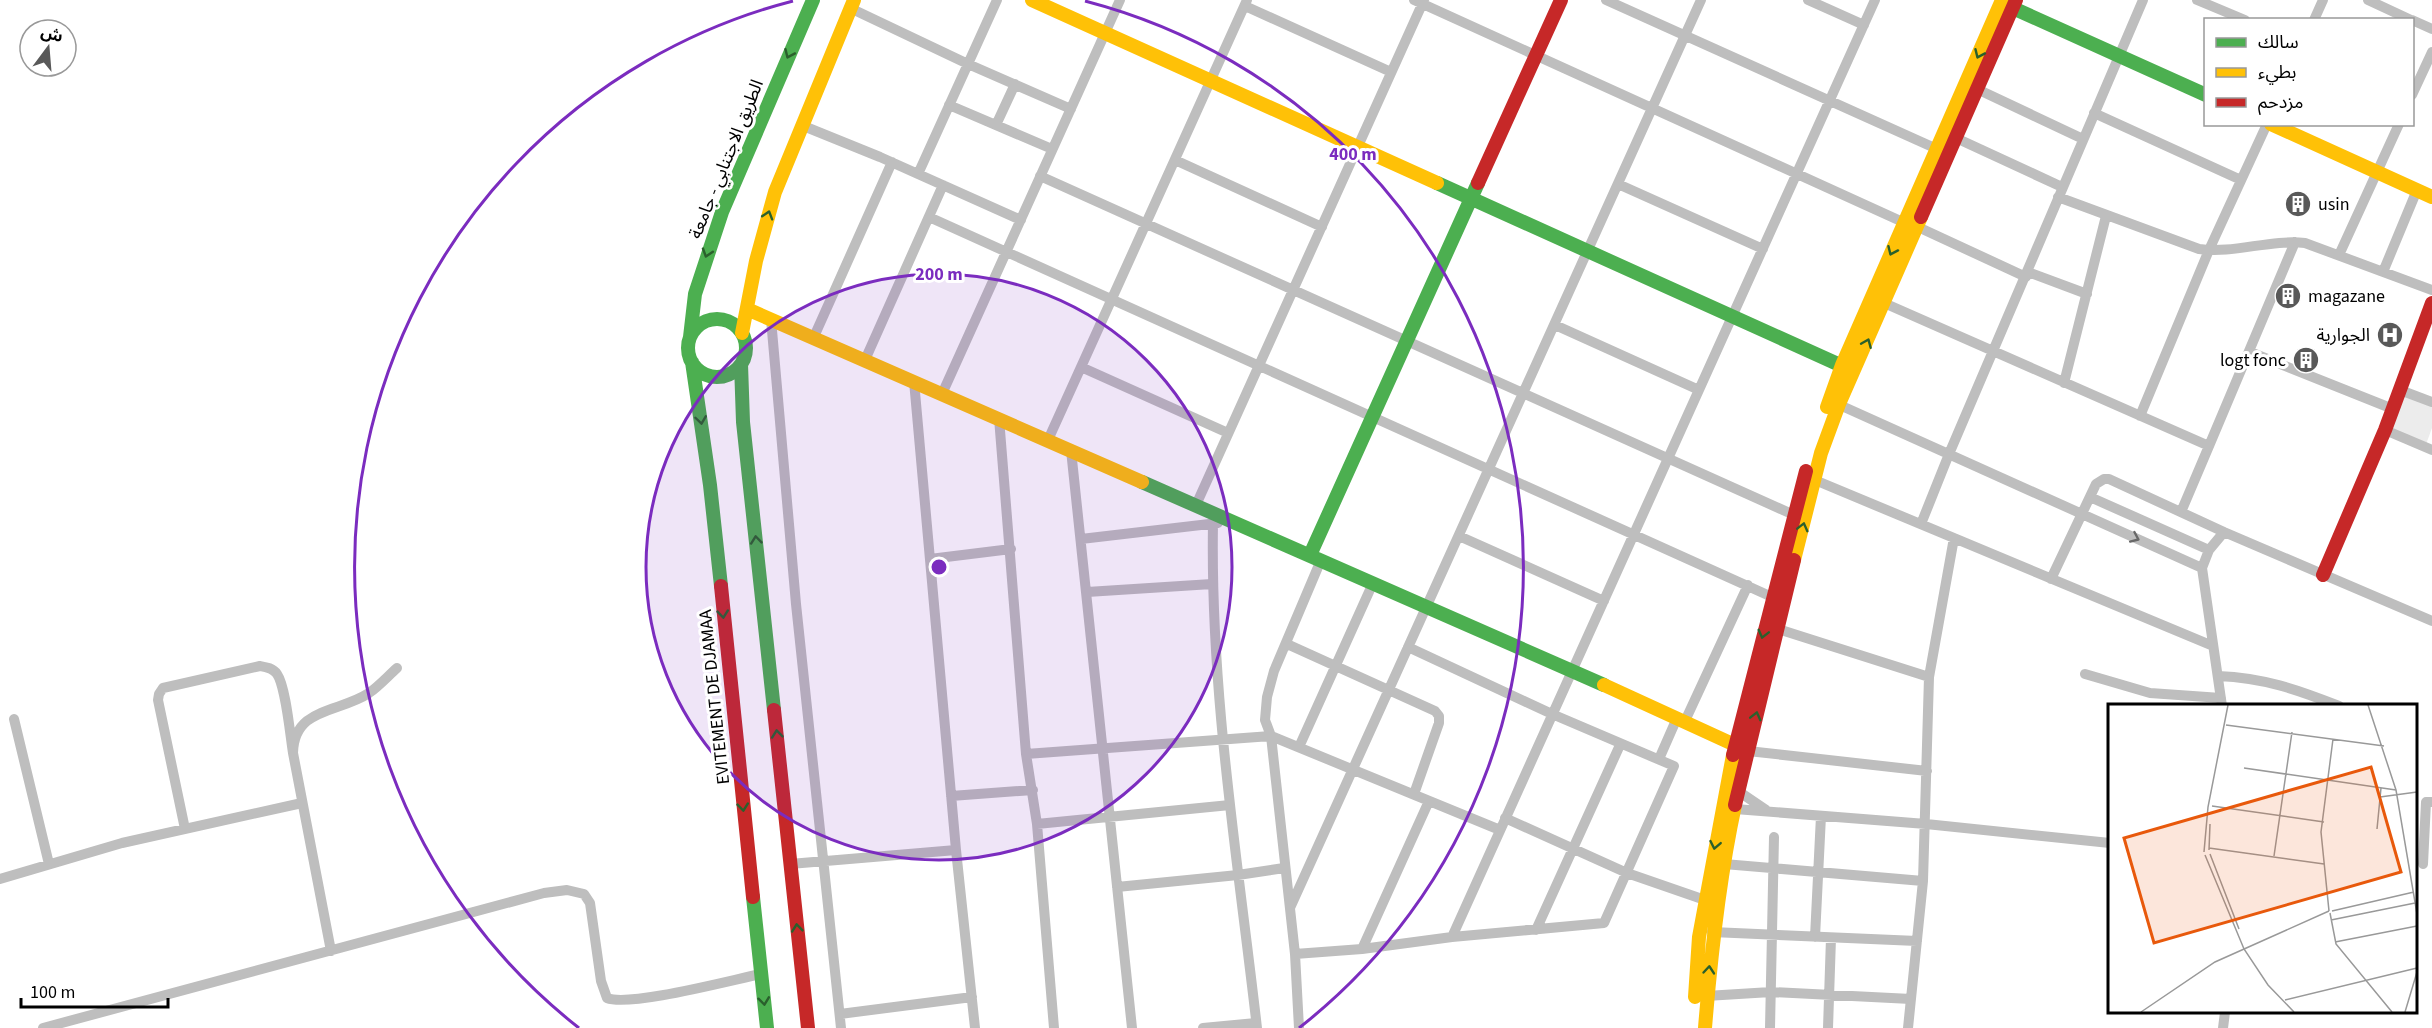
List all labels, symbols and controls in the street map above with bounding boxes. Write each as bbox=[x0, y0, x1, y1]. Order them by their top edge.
north arrow bbox=[18, 18, 78, 78]
legend bbox=[2204, 18, 2414, 126]
text: ش bbox=[38, 21, 66, 48]
text: سالك bbox=[2258, 30, 2299, 55]
one-way arrow bbox=[785, 47, 797, 58]
one-way arrow bbox=[1974, 47, 1986, 58]
text: بطيء bbox=[2258, 60, 2296, 85]
street label: الطريق الاجتنابي - جامعة bbox=[683, 76, 770, 243]
text: مزدحم bbox=[2258, 90, 2303, 115]
text: 400 m bbox=[1329, 142, 1377, 167]
building icon: usin bbox=[2283, 189, 2313, 219]
place label: usin bbox=[2318, 192, 2350, 217]
one-way arrow bbox=[761, 210, 773, 221]
one-way arrow bbox=[1887, 245, 1899, 256]
one-way arrow bbox=[702, 247, 715, 258]
text: 200 m bbox=[915, 262, 963, 287]
building icon: magazane bbox=[2273, 281, 2303, 311]
place label: magazane bbox=[2308, 284, 2385, 309]
hospital icon: الجوارية bbox=[2375, 320, 2405, 350]
place label: الجوارية bbox=[2317, 323, 2370, 348]
one-way arrow bbox=[1860, 339, 1872, 350]
building icon: logt fonc bbox=[2291, 345, 2321, 375]
place label: logt fonc bbox=[2220, 348, 2286, 373]
one-way arrow bbox=[695, 415, 707, 424]
one-way arrow bbox=[1796, 522, 1809, 532]
one-way arrow bbox=[2128, 530, 2139, 542]
one-way arrow bbox=[750, 536, 763, 545]
centre of rings bbox=[929, 557, 949, 577]
street label: EVITEMENT DE DJAMAA bbox=[693, 608, 736, 786]
one-way arrow bbox=[716, 609, 729, 618]
one-way arrow bbox=[1757, 629, 1770, 639]
inset map bbox=[2108, 704, 2417, 1013]
one-way arrow bbox=[1749, 712, 1762, 722]
one-way arrow bbox=[771, 730, 783, 739]
one-way arrow bbox=[736, 803, 749, 812]
one-way arrow bbox=[1709, 840, 1722, 850]
one-way arrow bbox=[791, 924, 804, 933]
one-way arrow bbox=[1702, 965, 1715, 974]
scale bar bbox=[21, 971, 168, 1009]
text: 100 m bbox=[30, 980, 75, 1005]
one-way arrow bbox=[758, 997, 770, 1006]

